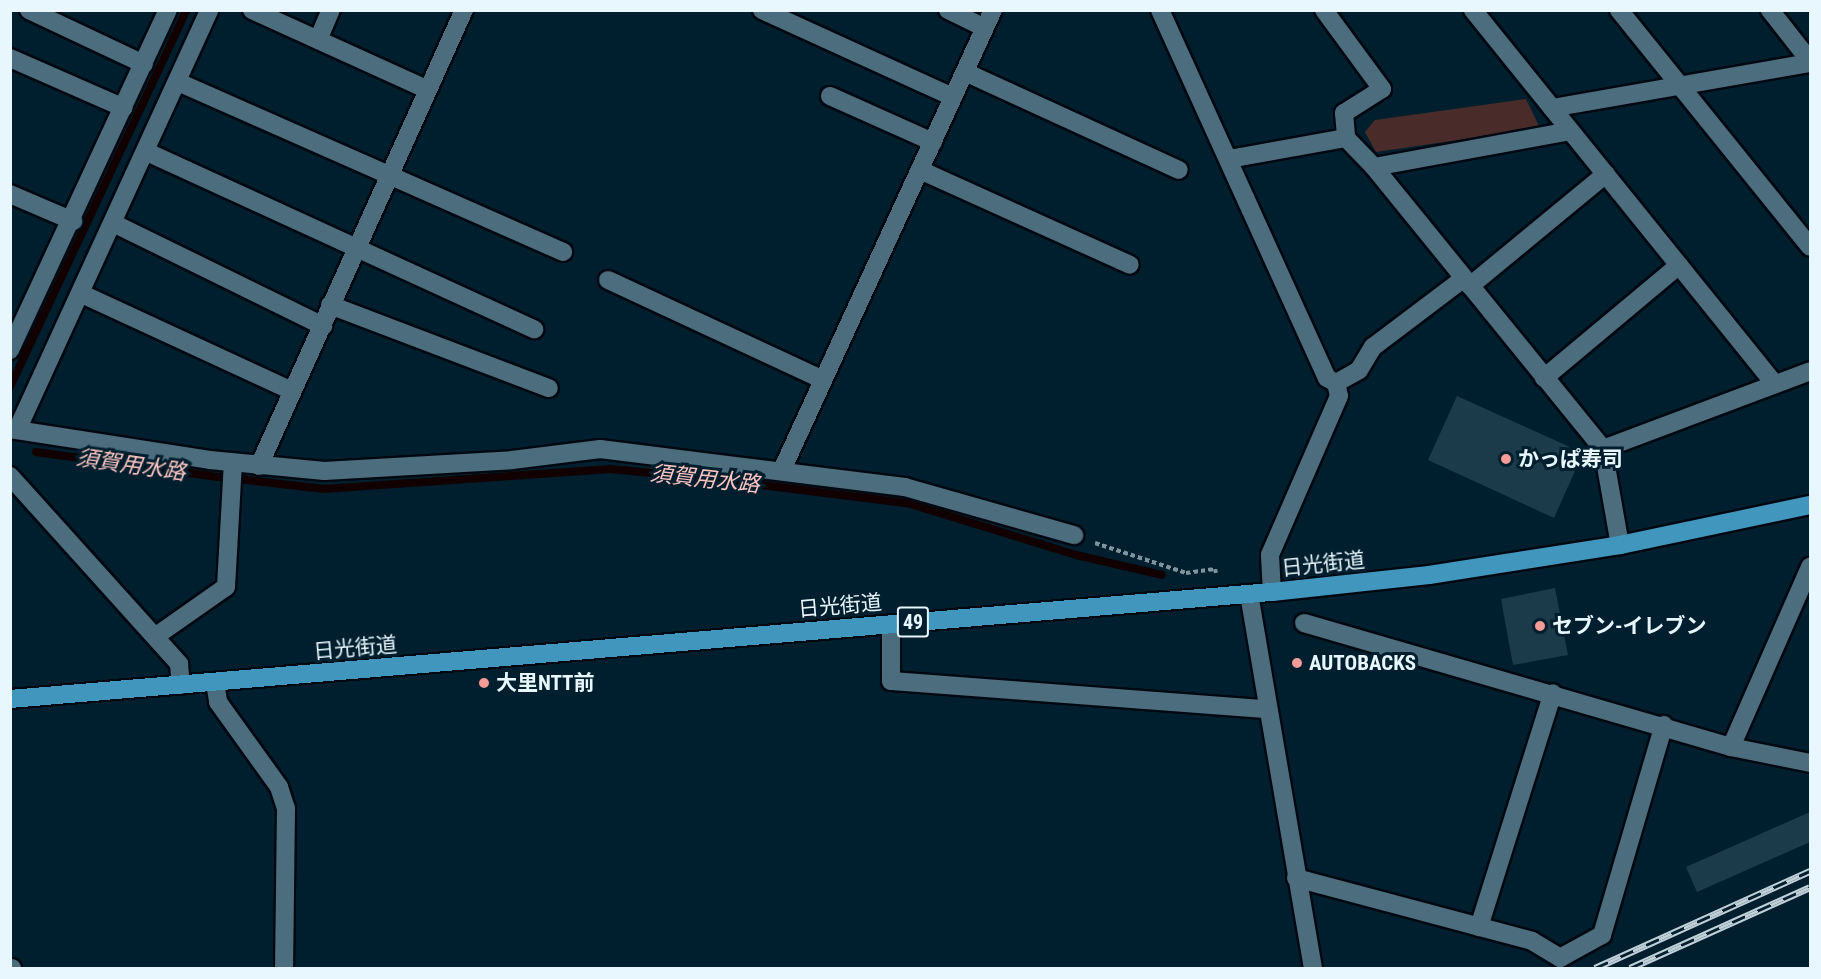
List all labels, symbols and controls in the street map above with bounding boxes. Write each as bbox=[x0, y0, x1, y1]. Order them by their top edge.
water label: 須賀用水路 bbox=[75, 444, 187, 486]
place label: かっぱ寿司 bbox=[1518, 446, 1623, 472]
marker: かっぱ寿司 bbox=[1499, 452, 1513, 466]
water label: 須賀用水路 bbox=[649, 460, 761, 498]
street label: 日光街道 bbox=[1280, 547, 1366, 581]
street label: 日光街道 bbox=[797, 590, 883, 622]
road number: 49 bbox=[896, 605, 930, 639]
place label: セブン-イレブン bbox=[1552, 613, 1707, 639]
marker: セブン-イレブン bbox=[1533, 619, 1547, 633]
street label: 日光街道 bbox=[312, 632, 398, 664]
place label: AUTOBACKS bbox=[1309, 650, 1416, 676]
marker: AUTOBACKS bbox=[1290, 656, 1304, 670]
place label: 大里NTT前 bbox=[496, 670, 595, 696]
marker: 大里NTT前 bbox=[477, 676, 491, 690]

